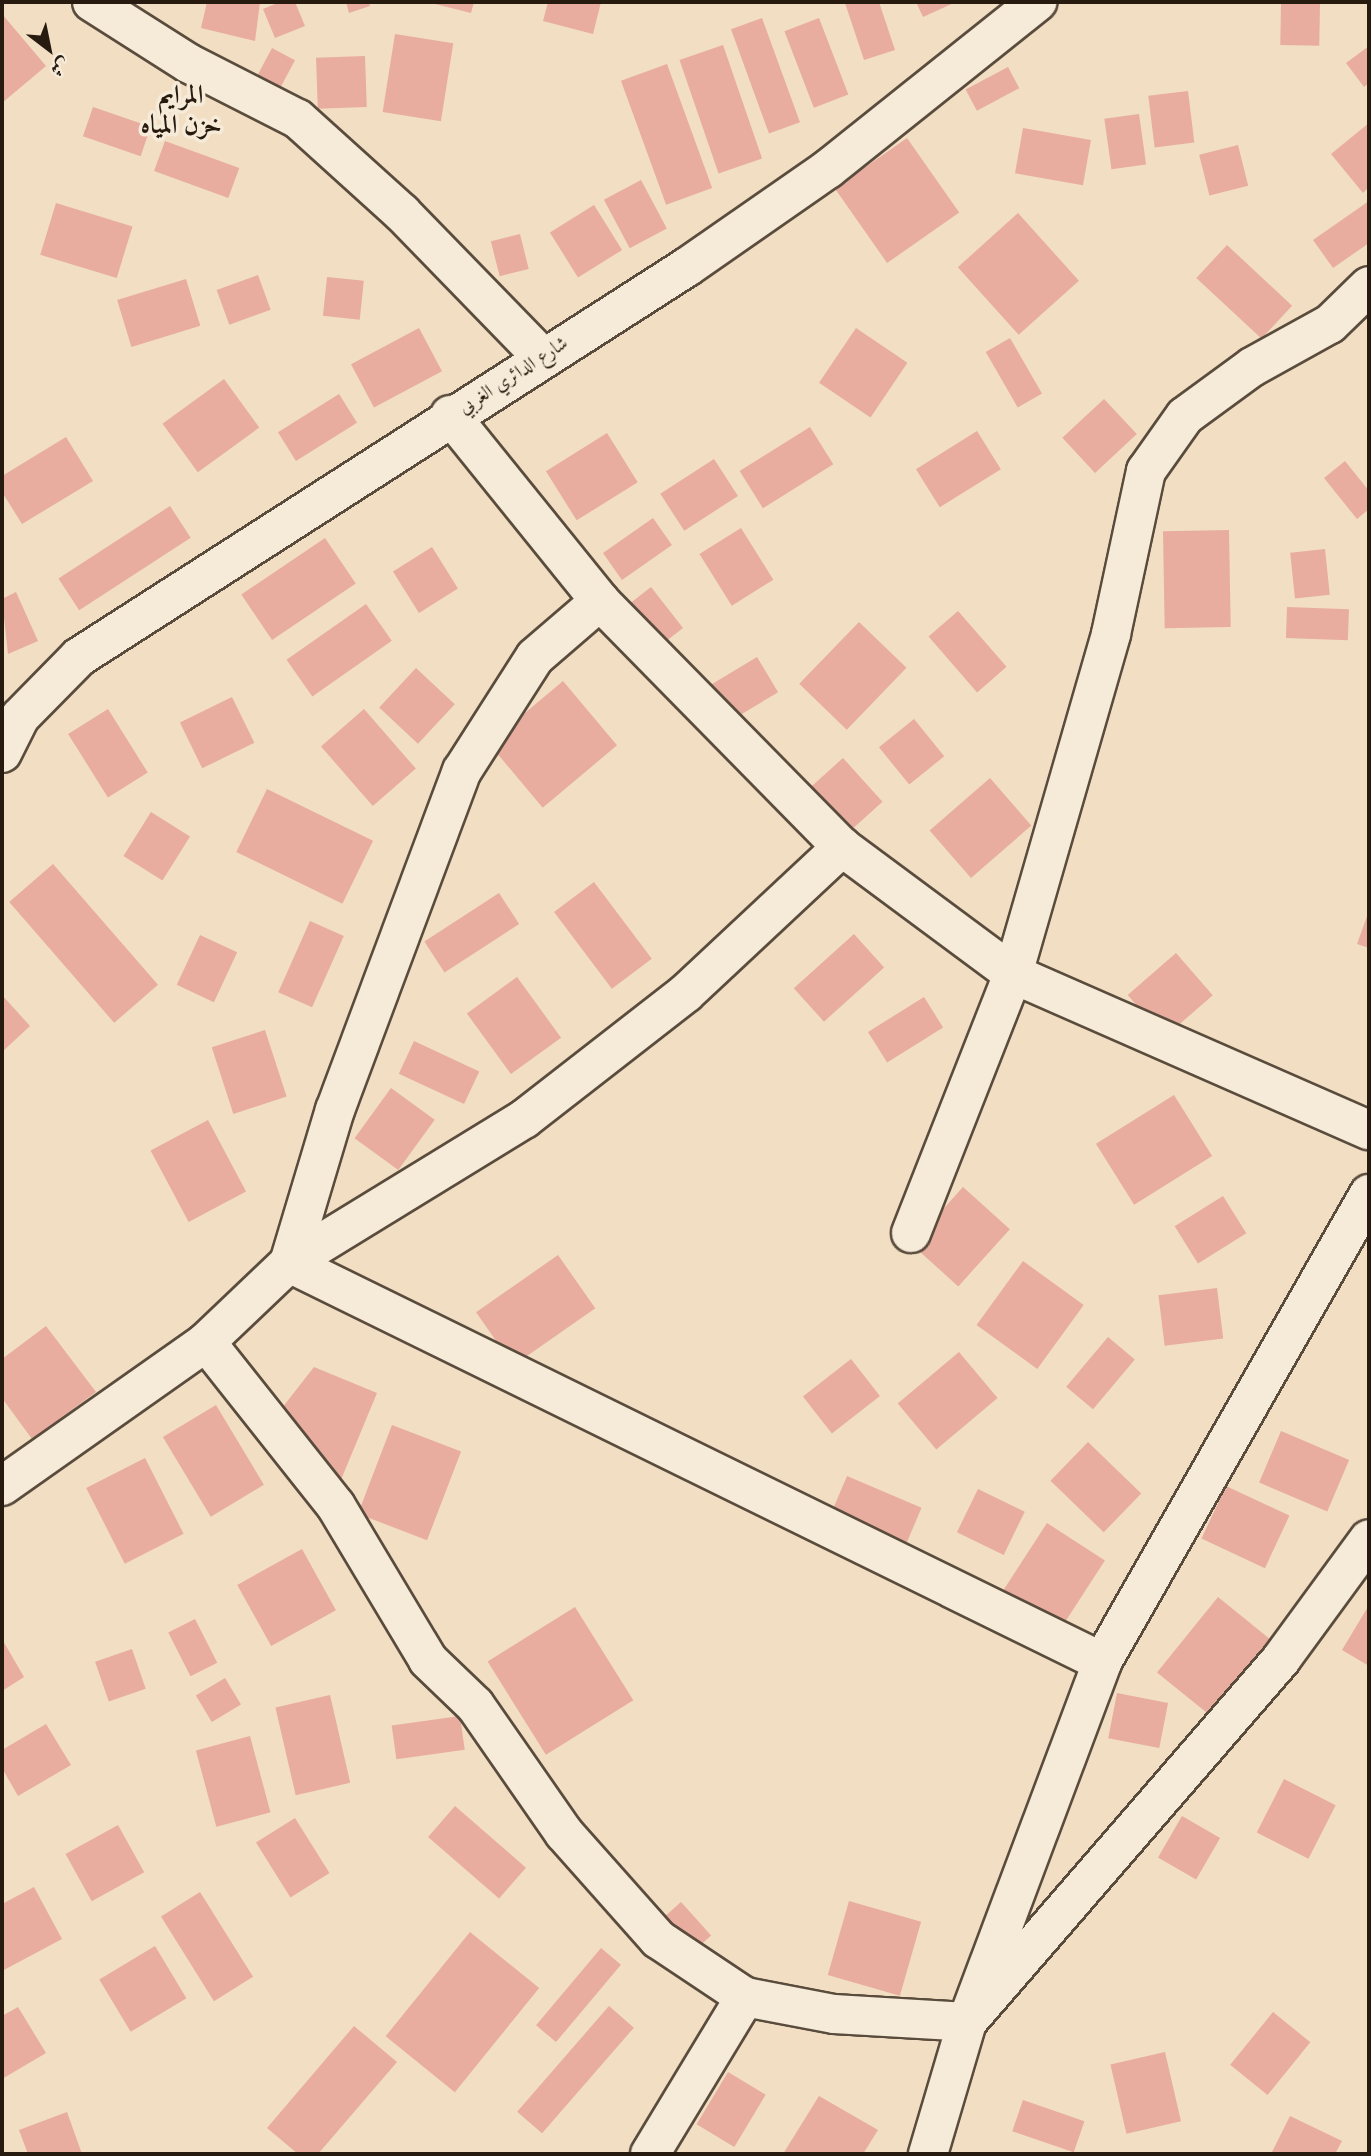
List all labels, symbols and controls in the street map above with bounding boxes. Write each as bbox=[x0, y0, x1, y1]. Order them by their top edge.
north arrow bbox=[14, 14, 84, 84]
text: ش bbox=[46, 52, 74, 82]
district label: المرايم خزن المياه bbox=[141, 79, 221, 140]
street label: شارع الدائري الغربي bbox=[454, 331, 572, 419]

